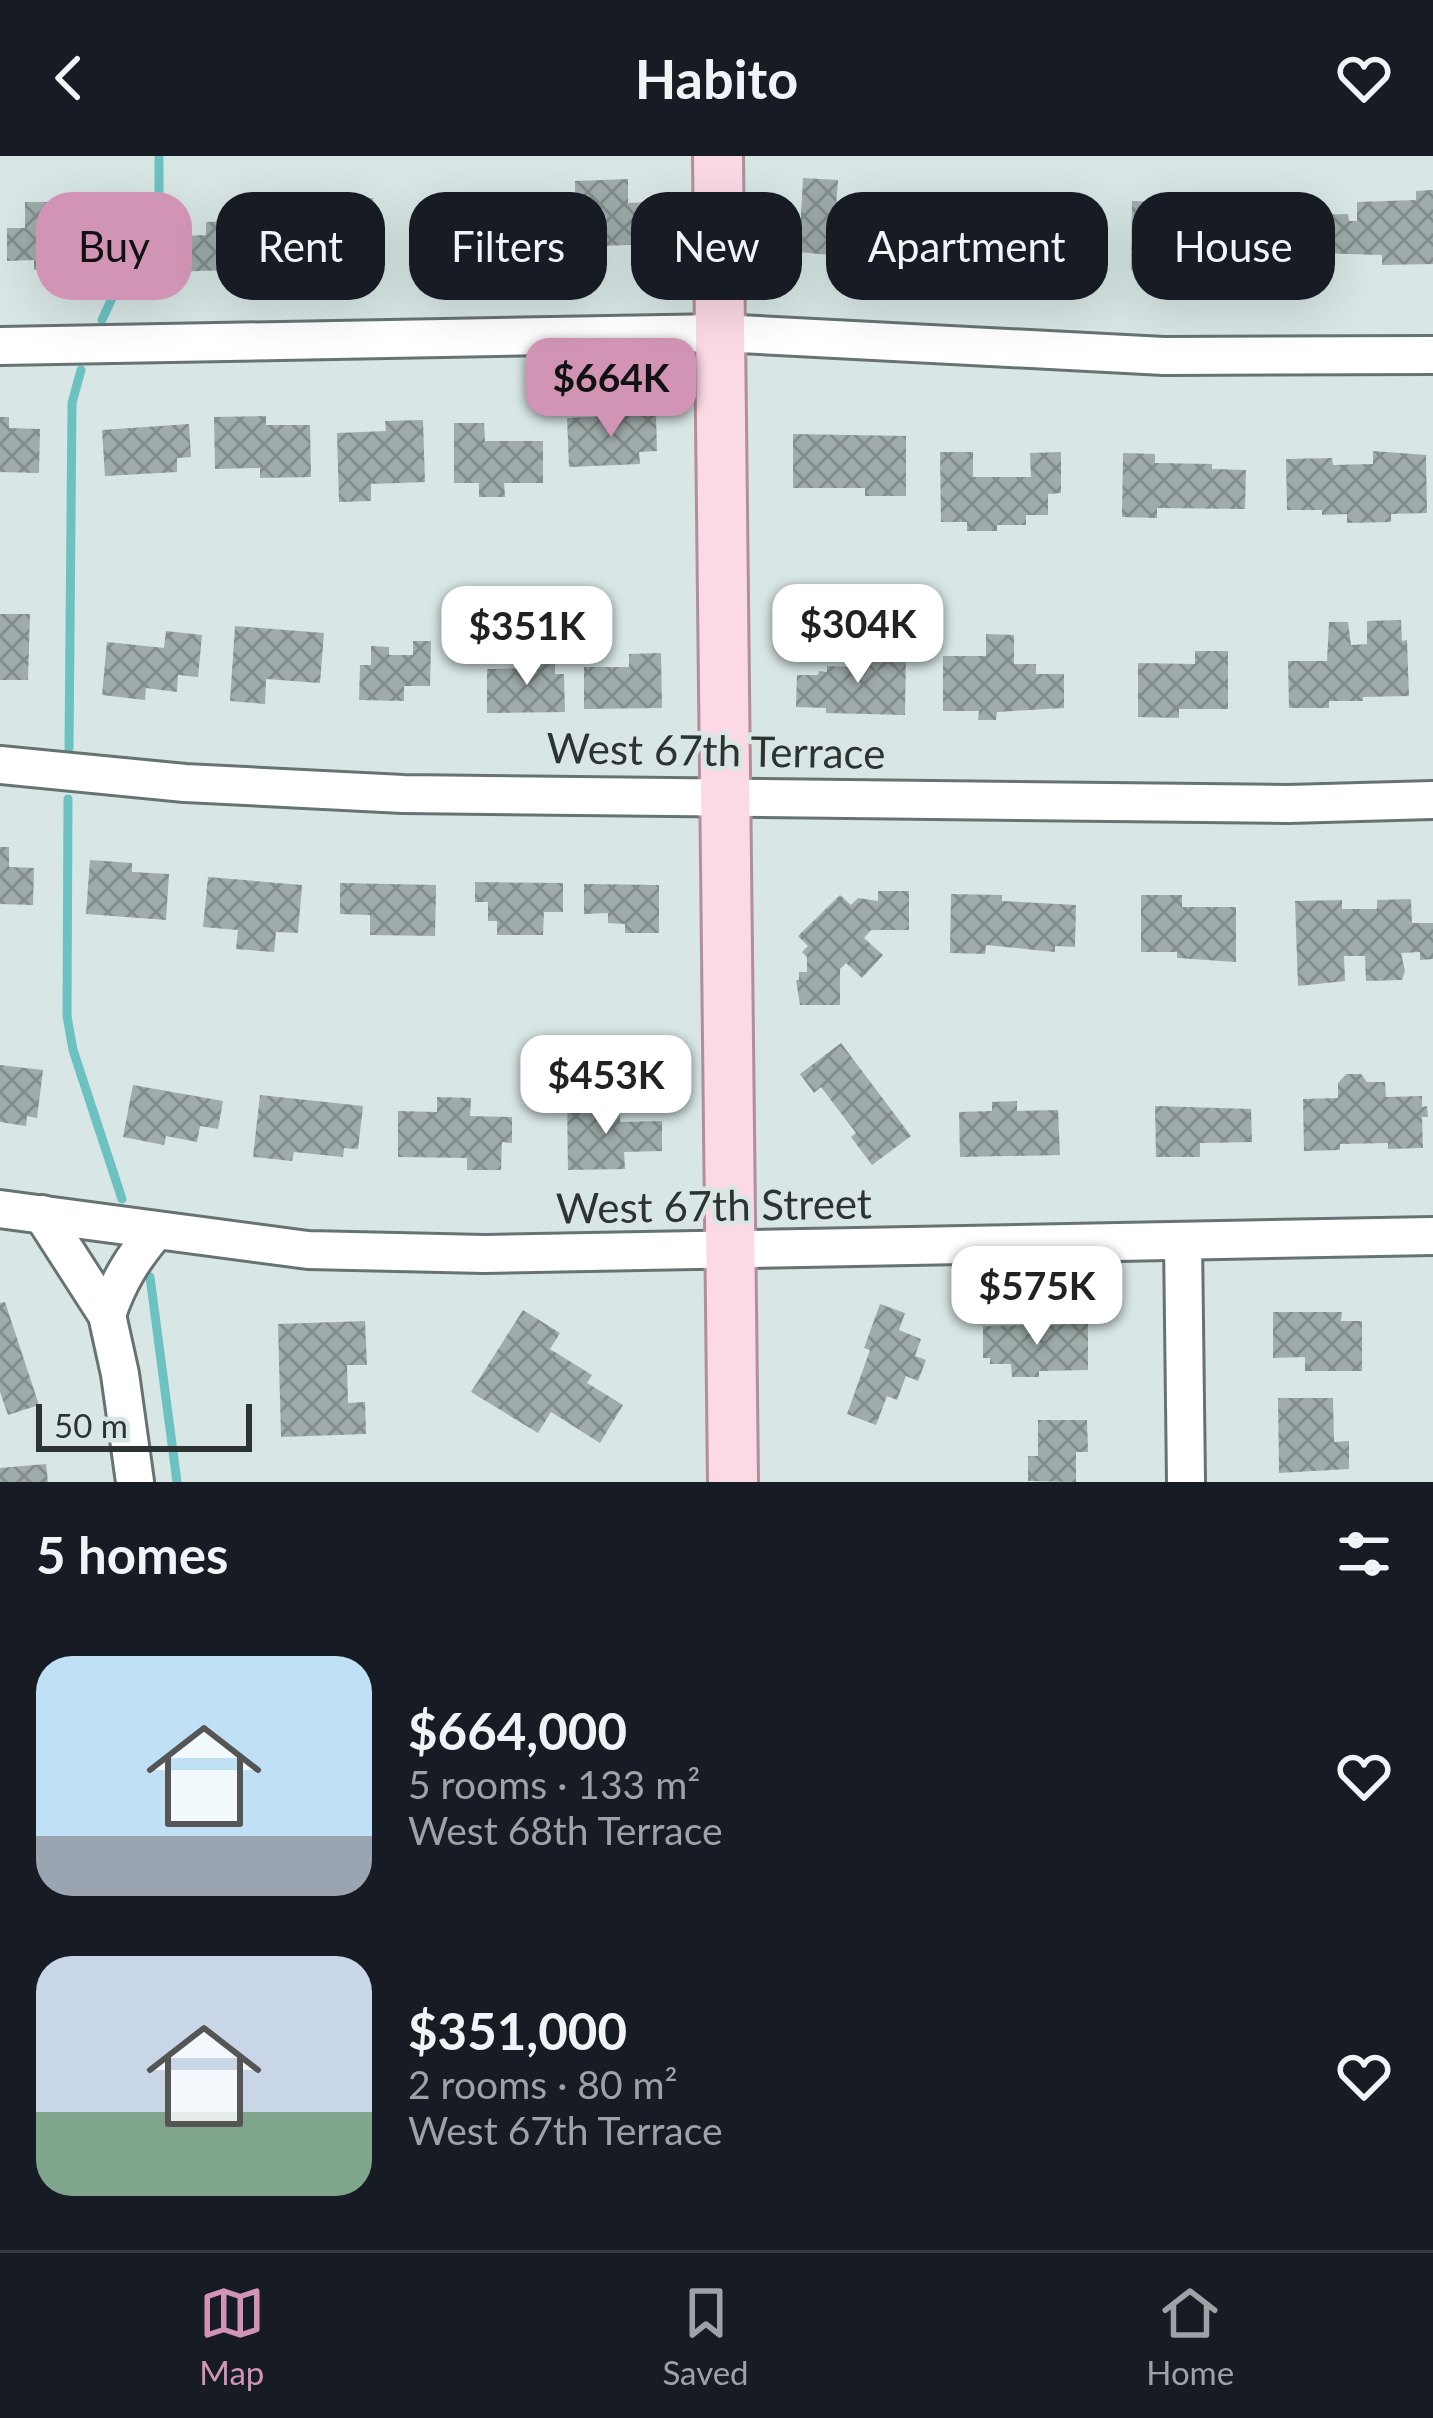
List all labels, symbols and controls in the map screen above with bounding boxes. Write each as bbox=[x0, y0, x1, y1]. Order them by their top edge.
icon: back bbox=[36, 45, 102, 111]
icon: heart bbox=[1331, 45, 1397, 111]
text: Habito bbox=[635, 46, 798, 111]
chip: Buy bbox=[36, 192, 192, 300]
chip: Rent bbox=[216, 192, 385, 300]
chip: Filters bbox=[409, 192, 607, 300]
chip: New bbox=[631, 192, 802, 300]
chip: Apartment bbox=[826, 192, 1108, 300]
chip: House bbox=[1132, 192, 1335, 300]
pin: $664K bbox=[527, 338, 695, 440]
text: $664K bbox=[552, 354, 670, 400]
pin: $304K bbox=[774, 584, 942, 686]
pin: $351K bbox=[443, 586, 611, 688]
text: $304K bbox=[799, 600, 917, 646]
text: $351K bbox=[468, 602, 586, 648]
street label: West 67th Terrace bbox=[546, 722, 886, 778]
pin: $453K bbox=[522, 1035, 690, 1137]
text: $453K bbox=[547, 1051, 665, 1097]
street label: West 67th Street bbox=[556, 1177, 872, 1233]
pin: $575K bbox=[953, 1246, 1121, 1348]
text: $575K bbox=[978, 1262, 1096, 1308]
scale bar bbox=[36, 1398, 252, 1451]
text: 50 m bbox=[54, 1405, 128, 1445]
icon: filters bbox=[1331, 1521, 1397, 1587]
text: 5 homes bbox=[36, 1524, 228, 1585]
text: $664,000 bbox=[408, 1700, 627, 1761]
icon: home bbox=[132, 1704, 276, 1848]
icon: heart bbox=[1331, 1743, 1397, 1809]
text: 5 rooms · 133 m² bbox=[408, 1761, 700, 1807]
text: West 68th Terrace bbox=[408, 1807, 723, 1853]
text: $351,000 bbox=[408, 2000, 627, 2061]
icon: home bbox=[132, 2004, 276, 2148]
icon: heart bbox=[1331, 2043, 1397, 2109]
text: 2 rooms · 80 m² bbox=[408, 2061, 678, 2107]
text: West 67th Terrace bbox=[408, 2107, 723, 2153]
tab: Map bbox=[199, 2280, 265, 2392]
tab: Saved bbox=[662, 2280, 749, 2392]
tab: Home bbox=[1146, 2280, 1234, 2392]

